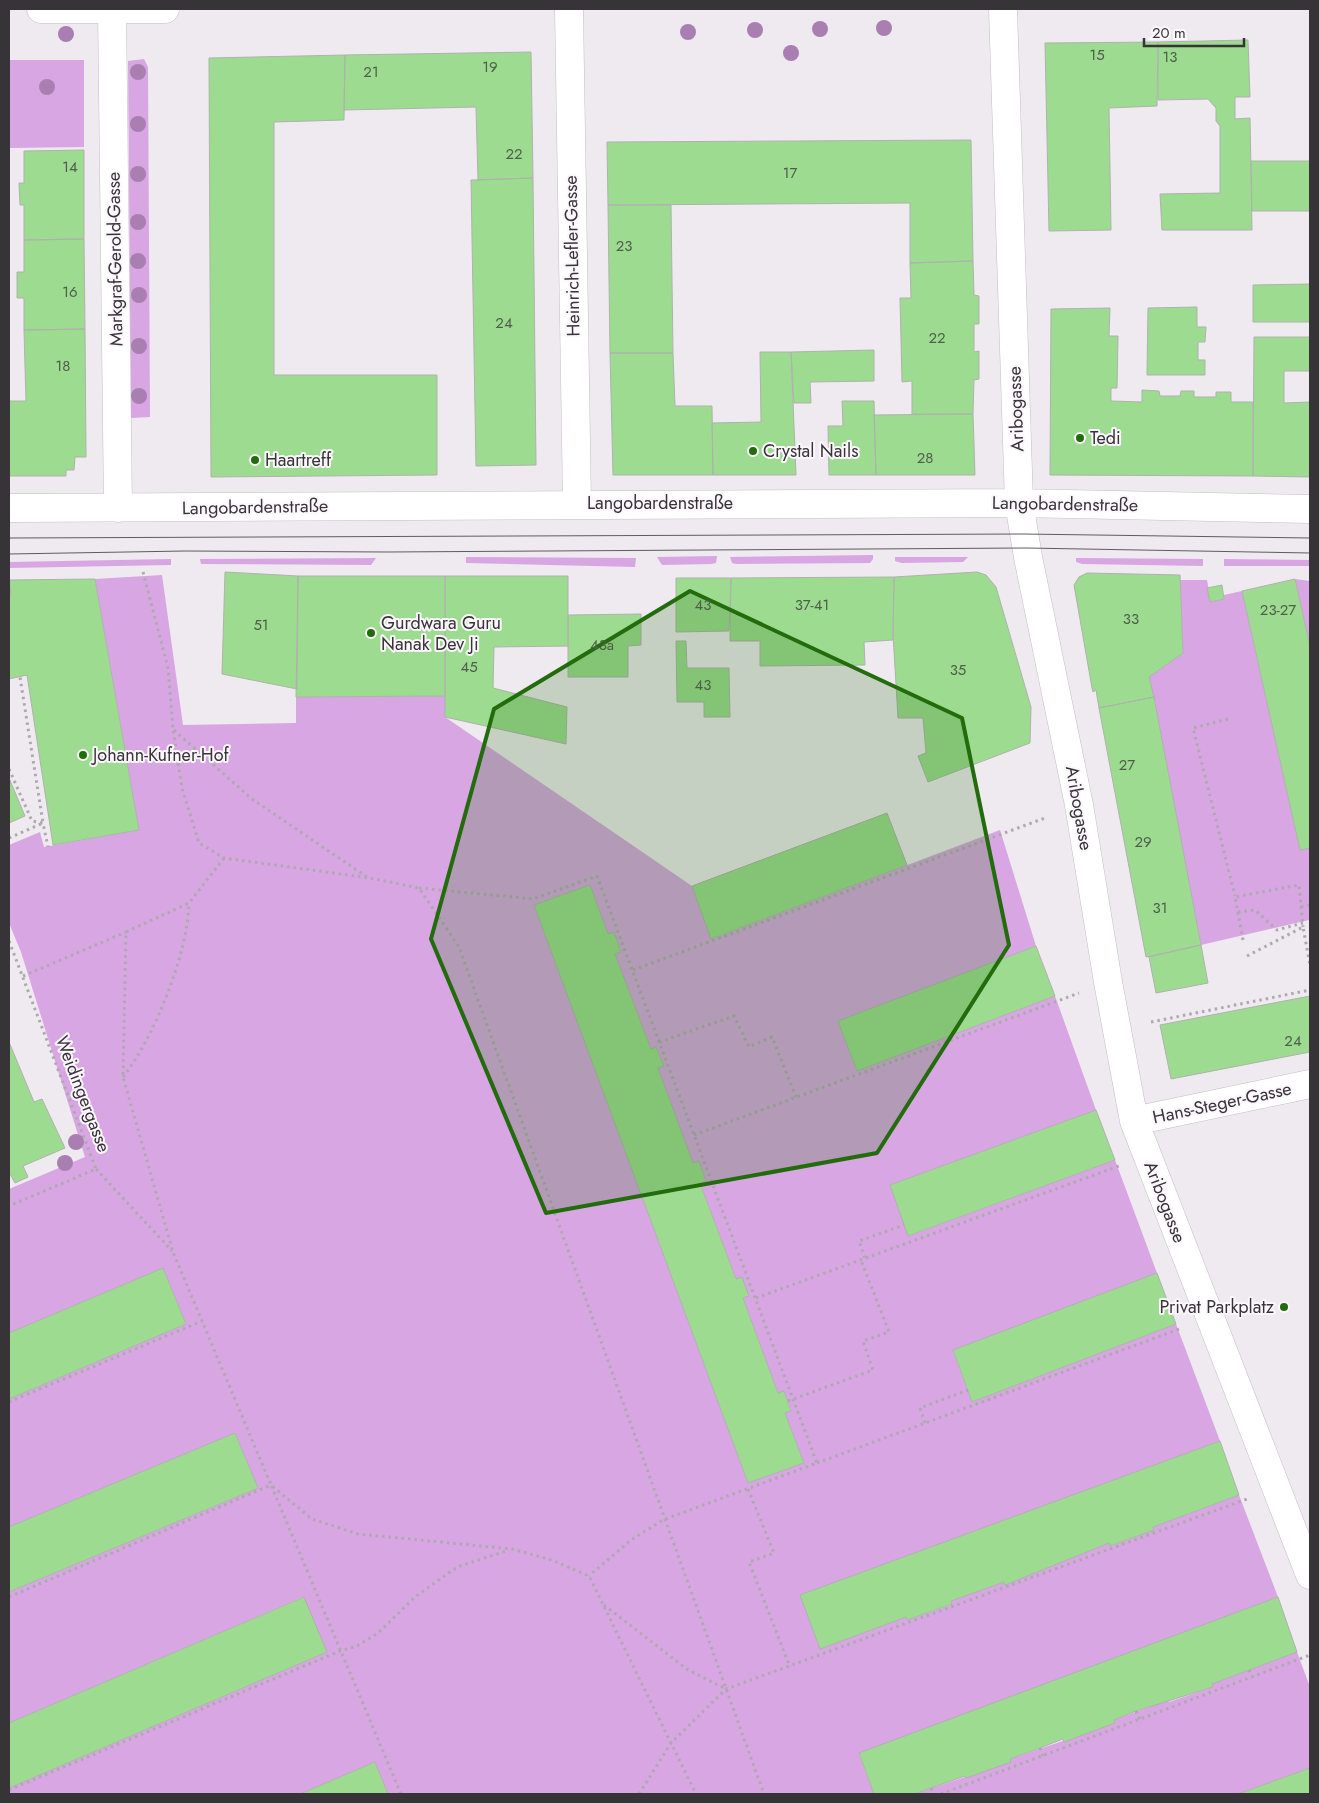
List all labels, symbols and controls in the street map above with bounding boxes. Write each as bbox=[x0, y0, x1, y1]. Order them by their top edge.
scale bar bbox=[1144, 15, 1244, 47]
text: 20 m bbox=[1152, 22, 1186, 44]
house number: 15 bbox=[1089, 44, 1105, 66]
house number: 13 bbox=[1163, 46, 1177, 68]
house number: 19 bbox=[482, 56, 498, 78]
house number: 21 bbox=[363, 61, 379, 83]
house number: 22 bbox=[505, 143, 523, 165]
house number: 14 bbox=[62, 156, 78, 178]
house number: 17 bbox=[783, 162, 797, 184]
street label: Markgraf-Gerold-Gasse bbox=[100, 171, 130, 347]
street label: Heinrich-Lefler-Gasse bbox=[558, 175, 586, 337]
house number: 23 bbox=[616, 235, 632, 257]
house number: 16 bbox=[62, 281, 78, 303]
house number: 24 bbox=[495, 312, 513, 334]
house number: 22 bbox=[928, 327, 946, 349]
house number: 18 bbox=[56, 355, 70, 377]
street label: Aribogasse bbox=[1002, 366, 1030, 452]
place label: Tedi bbox=[1090, 425, 1121, 451]
marker: Tedi bbox=[1074, 432, 1086, 444]
place label: Crystal Nails bbox=[763, 438, 858, 464]
marker: Crystal Nails bbox=[747, 445, 759, 457]
place label: Haartreff bbox=[265, 447, 332, 473]
house number: 28 bbox=[917, 447, 933, 469]
marker: Haartreff bbox=[249, 454, 261, 466]
street label: Langobardenstraße bbox=[587, 490, 733, 516]
street label: Langobardenstraße bbox=[992, 490, 1138, 518]
street label: Langobardenstraße bbox=[182, 493, 328, 521]
house number: 43 bbox=[695, 594, 711, 616]
house number: 37-41 bbox=[795, 594, 829, 616]
house number: 23-27 bbox=[1260, 599, 1296, 621]
house number: 33 bbox=[1123, 608, 1139, 630]
place label: Gurdwara Guru Nanak Dev Ji bbox=[381, 610, 501, 657]
house number: 51 bbox=[253, 614, 269, 636]
marker: Gurdwara Guru Nanak Dev Ji bbox=[365, 627, 377, 639]
house number: 43a bbox=[590, 634, 614, 656]
house number: 45 bbox=[460, 656, 478, 678]
house number: 35 bbox=[950, 659, 966, 681]
house number: 43 bbox=[695, 674, 711, 696]
place label: Johann-Kufner-Hof bbox=[91, 742, 230, 768]
marker: Johann-Kufner-Hof bbox=[77, 749, 89, 761]
house number: 27 bbox=[1119, 754, 1135, 776]
street label: Aribogasse bbox=[1059, 764, 1099, 852]
house number: 29 bbox=[1134, 831, 1152, 853]
house number: 31 bbox=[1153, 897, 1167, 919]
house number: 24 bbox=[1284, 1030, 1302, 1052]
street label: Weidingergasse bbox=[49, 1032, 117, 1156]
street label: Hans-Steger-Gasse bbox=[1150, 1076, 1294, 1130]
street label: Aribogasse bbox=[1138, 1157, 1192, 1247]
place label: Privat Parkplatz bbox=[1160, 1294, 1275, 1320]
marker: Privat Parkplatz bbox=[1278, 1301, 1290, 1313]

